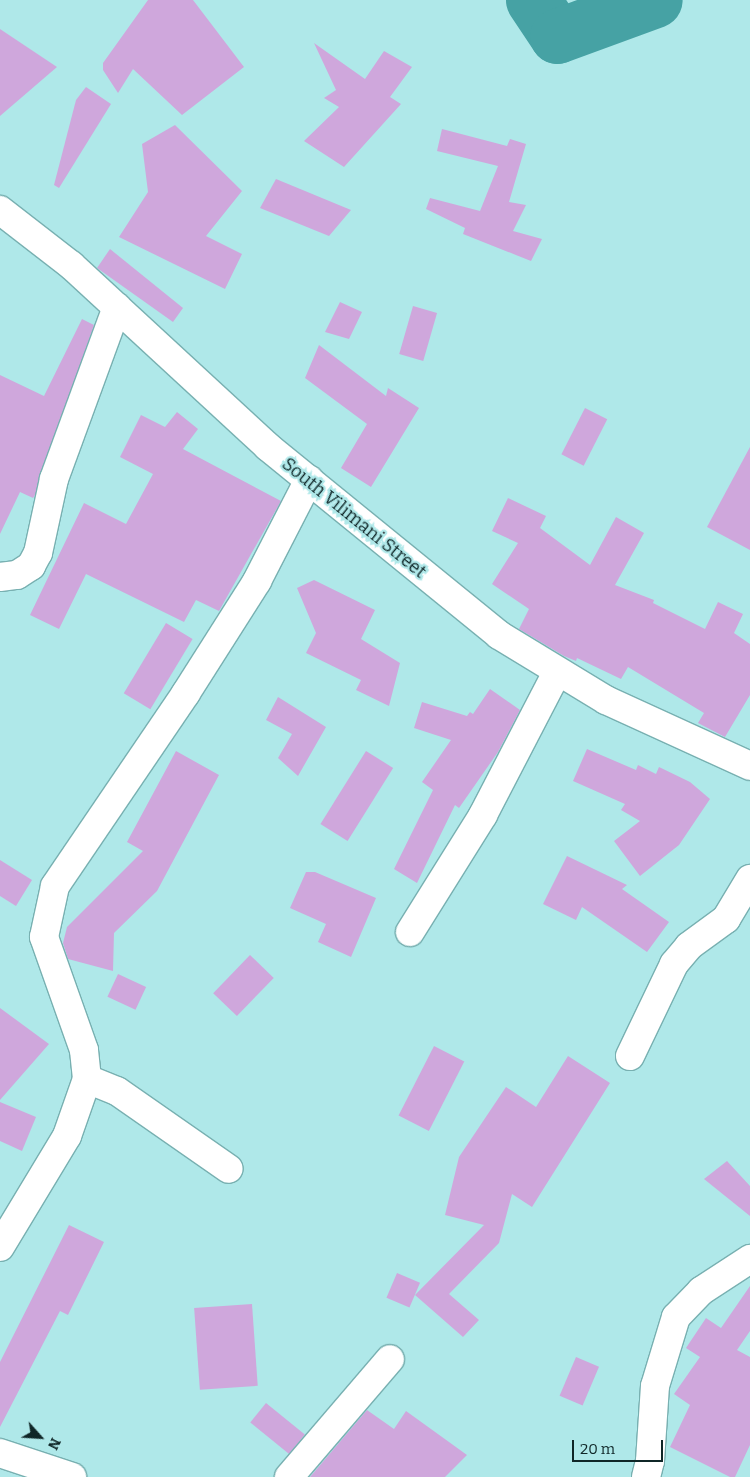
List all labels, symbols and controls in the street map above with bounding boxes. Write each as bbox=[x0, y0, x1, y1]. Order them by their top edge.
street label: South Vilimani Street bbox=[278, 453, 430, 583]
north arrow bbox=[15, 1412, 65, 1462]
scale bar bbox=[575, 1430, 666, 1462]
text: N bbox=[44, 1435, 64, 1452]
text: 20 m bbox=[580, 1440, 615, 1458]

